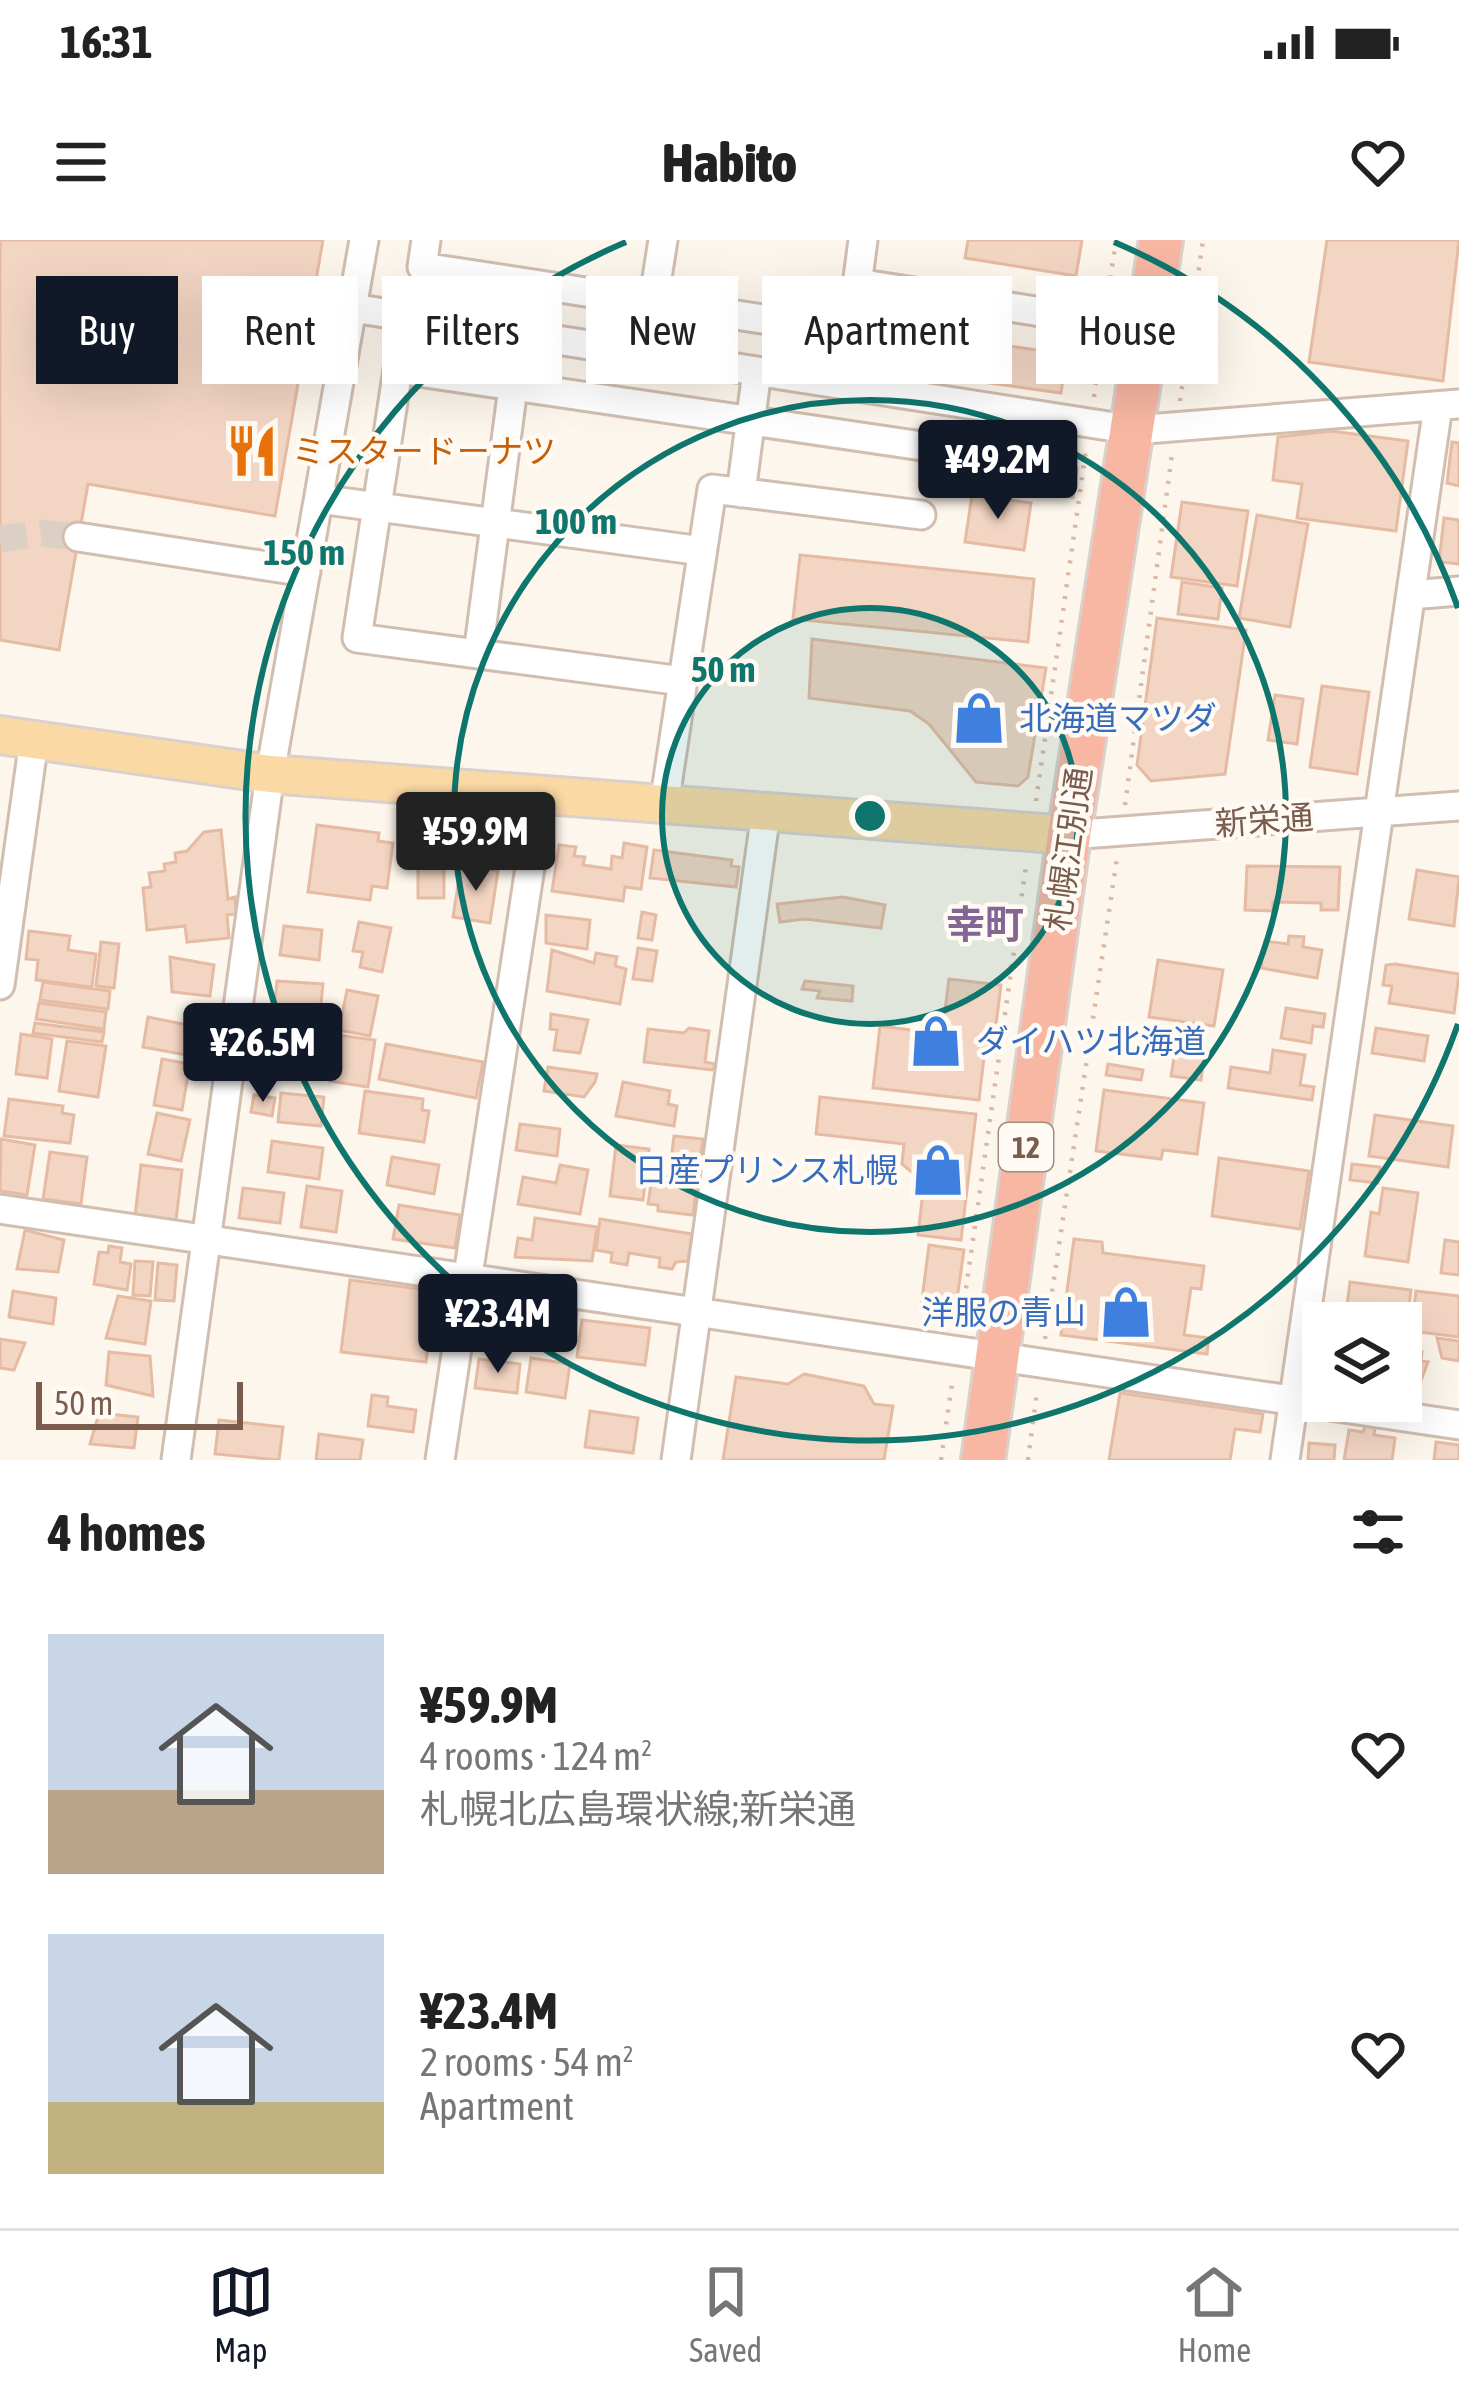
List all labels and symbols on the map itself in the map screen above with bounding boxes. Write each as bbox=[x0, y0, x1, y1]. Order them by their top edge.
pin: ¥49.2M bbox=[900, 420, 1096, 522]
restaurant icon: ミスタードーナツ bbox=[223, 422, 281, 480]
place label: ミスタードーナツ bbox=[292, 432, 556, 470]
text: 100 m bbox=[535, 500, 617, 542]
text: 150 m bbox=[263, 531, 345, 573]
text: 50 m bbox=[691, 648, 755, 690]
shop icon: 北海道マツダ bbox=[950, 689, 1008, 747]
place label: 北海道マツダ bbox=[1019, 699, 1217, 737]
street label: 札幌江別通 bbox=[1038, 765, 1098, 933]
pin: ¥59.9M bbox=[378, 792, 574, 894]
centre of rings bbox=[849, 795, 891, 837]
street label: 新栄通 bbox=[1213, 798, 1315, 842]
district label: 幸町 bbox=[946, 902, 1024, 946]
pin: ¥26.5M bbox=[165, 1003, 361, 1105]
shop icon: ダイハツ北海道 bbox=[907, 1012, 965, 1070]
place label: ダイハツ北海道 bbox=[976, 1022, 1206, 1060]
road number: 12 bbox=[999, 1123, 1053, 1171]
shop icon: 日産プリンス札幌 bbox=[909, 1141, 967, 1199]
place label: 日産プリンス札幌 bbox=[635, 1151, 898, 1189]
pin: ¥23.4M bbox=[400, 1274, 596, 1376]
shop icon: 洋服の青山 bbox=[1097, 1283, 1155, 1341]
place label: 洋服の青山 bbox=[921, 1293, 1086, 1331]
scale bar bbox=[36, 1376, 243, 1429]

